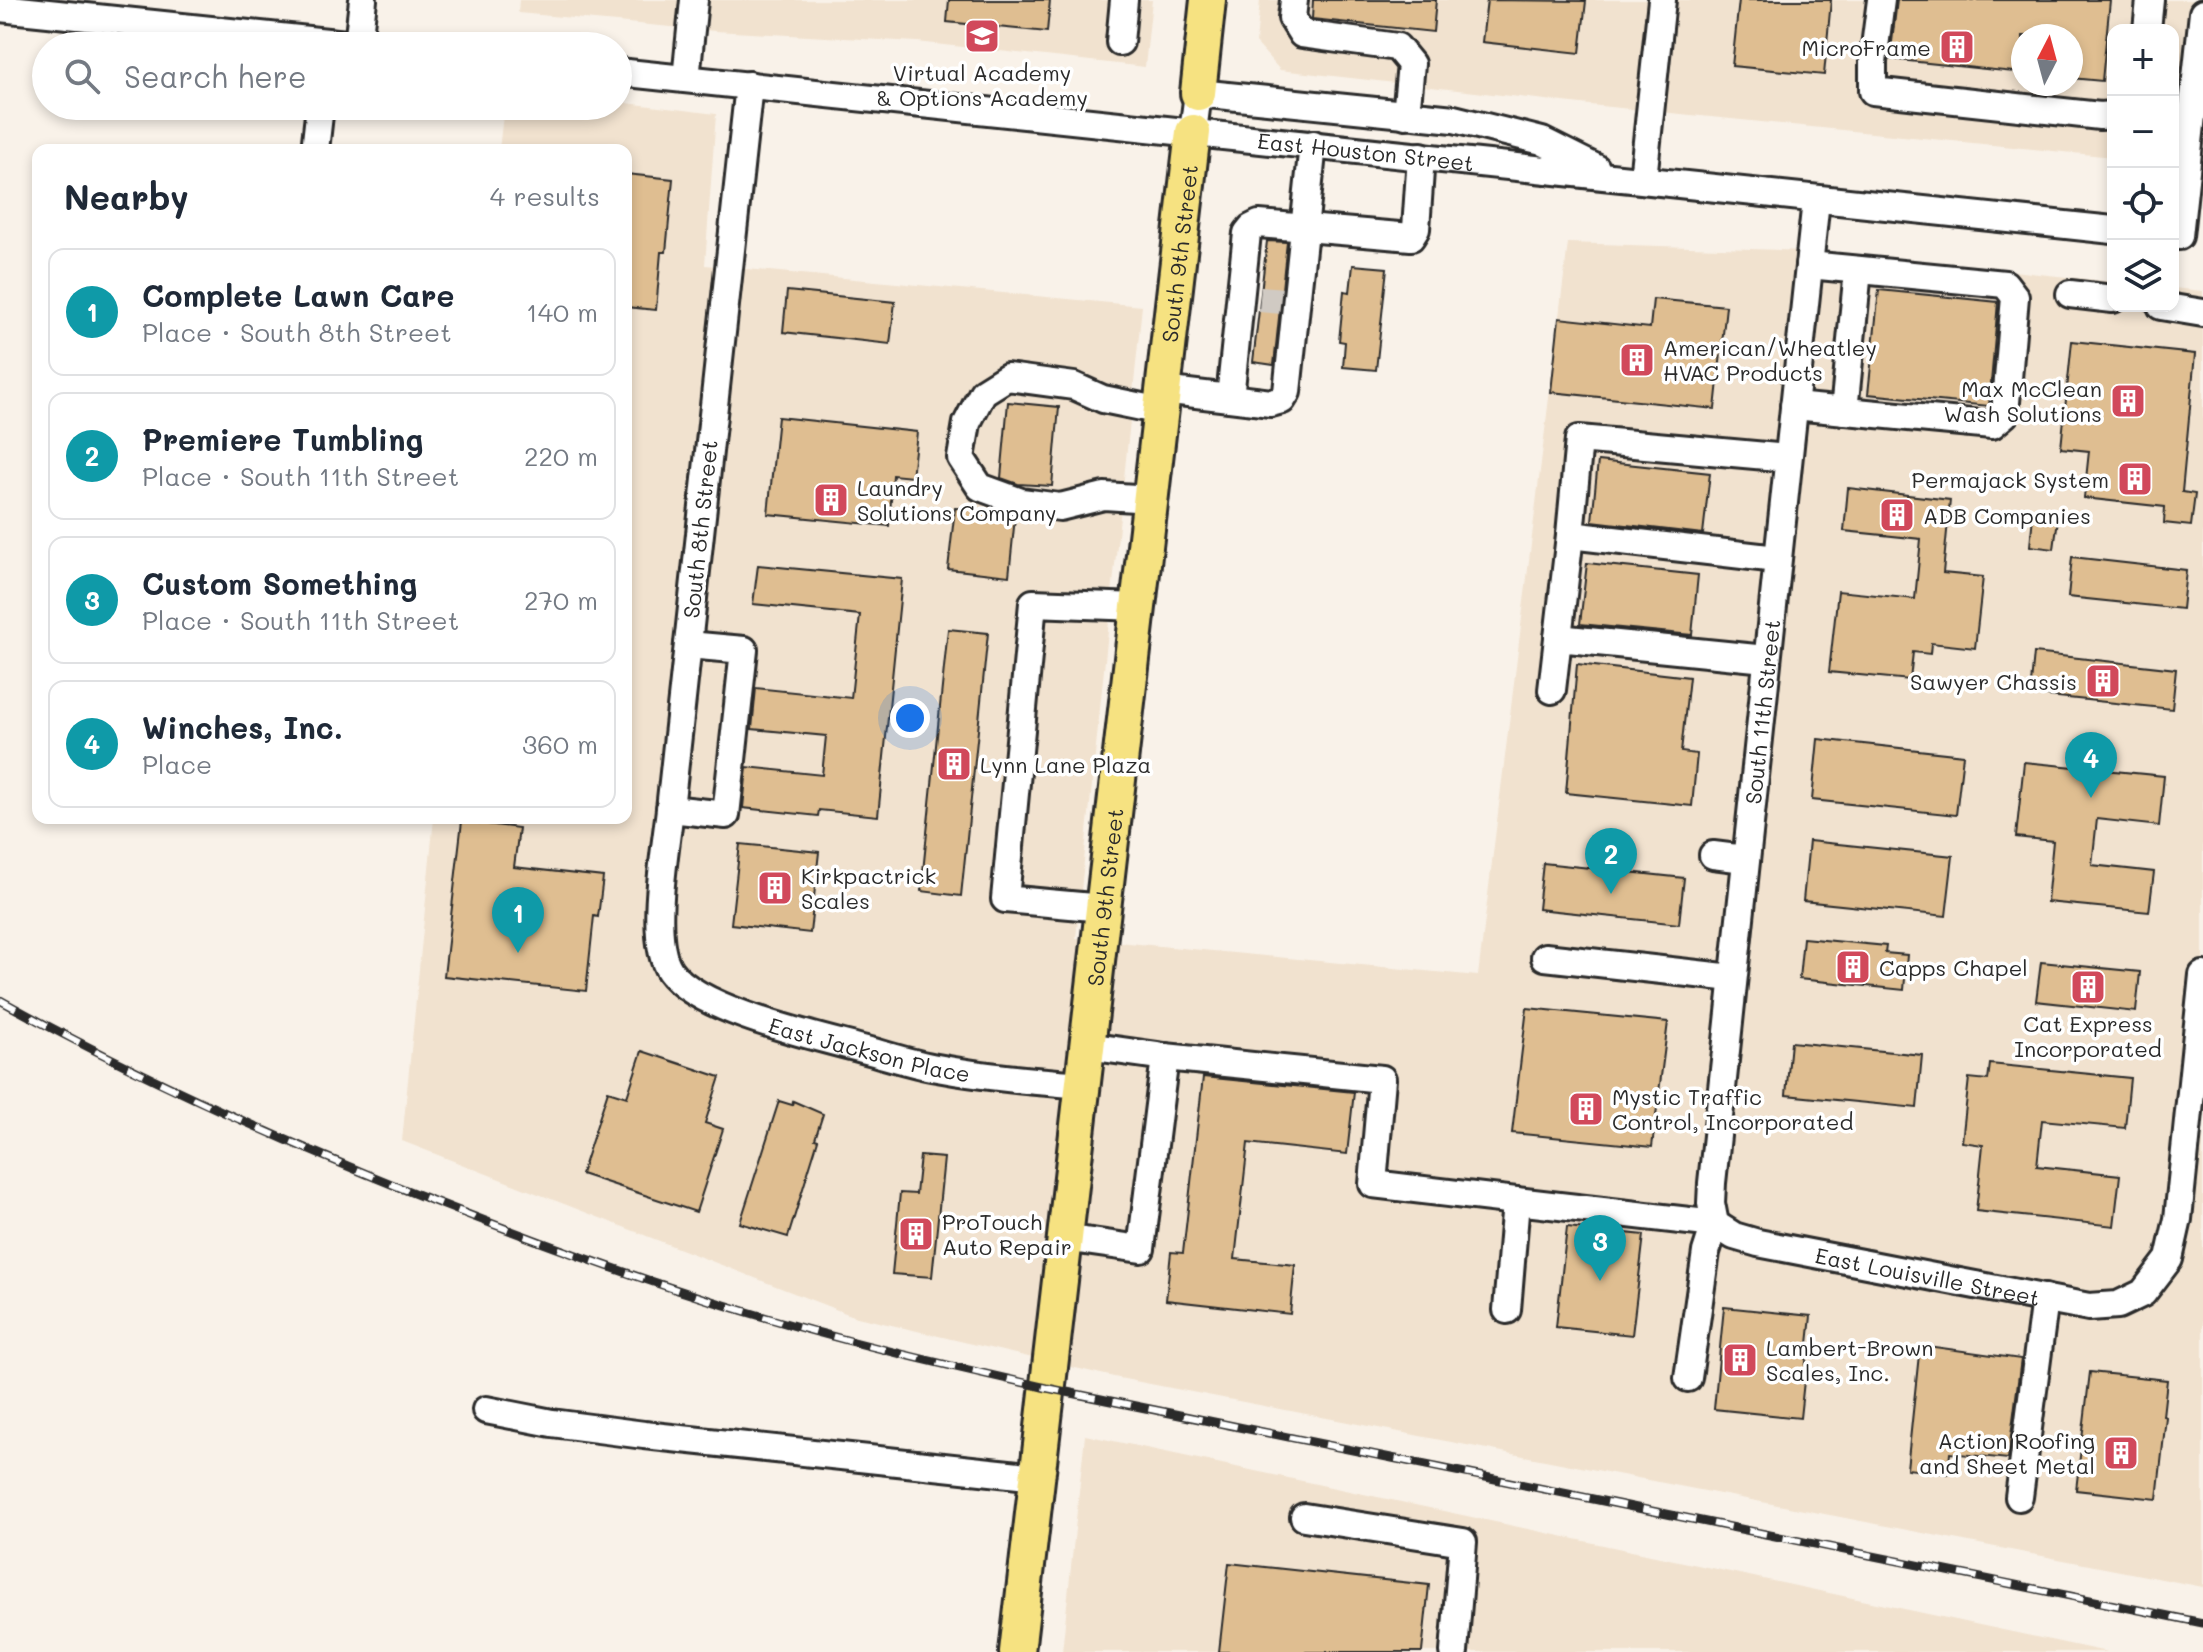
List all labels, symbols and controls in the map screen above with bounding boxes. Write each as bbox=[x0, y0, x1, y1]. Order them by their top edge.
school or university icon: Virtual Academy & Options Academy bbox=[963, 17, 1001, 55]
north arrow bbox=[2011, 24, 2083, 96]
map controls bbox=[2107, 24, 2179, 312]
button: + bbox=[2107, 24, 2179, 96]
building icon: MicroFrame bbox=[1938, 28, 1976, 66]
search box bbox=[32, 32, 632, 120]
place label: MicroFrame bbox=[1802, 33, 1931, 62]
icon: search bbox=[60, 54, 104, 98]
text: Search here bbox=[124, 56, 307, 96]
place label: Virtual Academy & Options Academy bbox=[876, 58, 1088, 112]
button: − bbox=[2107, 96, 2179, 168]
street label: East Houston Street bbox=[1256, 125, 1475, 177]
street label: South 9th Street bbox=[1154, 163, 1204, 344]
button: locate bbox=[2107, 168, 2179, 240]
text: Nearby bbox=[64, 174, 189, 219]
text: 4 results bbox=[490, 179, 600, 213]
button: layers bbox=[2107, 240, 2179, 312]
text: Complete Lawn Care bbox=[142, 275, 454, 315]
text: 1 bbox=[86, 295, 98, 329]
text: 140 m bbox=[526, 295, 598, 329]
text: Place · South 8th Street bbox=[142, 315, 452, 349]
place label: American/Wheatley HVAC Products bbox=[1663, 333, 1877, 387]
building icon: American/Wheatley HVAC Products bbox=[1618, 341, 1656, 379]
place label: Max McClean Wash Solutions bbox=[1944, 374, 2102, 428]
building icon: Max McClean Wash Solutions bbox=[2109, 382, 2147, 420]
text: Premiere Tumbling bbox=[142, 419, 423, 459]
street label: South 8th Street bbox=[676, 438, 724, 620]
text: 2 bbox=[85, 439, 99, 473]
text: 220 m bbox=[524, 439, 598, 473]
text: Place · South 11th Street bbox=[142, 459, 459, 493]
building icon: Permajack System bbox=[2116, 460, 2154, 498]
place label: Permajack System bbox=[1912, 465, 2109, 494]
place label: Laundry Solutions Company bbox=[857, 473, 1057, 527]
building icon: Laundry Solutions Company bbox=[812, 481, 850, 519]
building icon: ADB Companies bbox=[1878, 496, 1916, 534]
place label: ADB Companies bbox=[1923, 501, 2091, 530]
text: Custom Something bbox=[142, 563, 417, 603]
text: 3 bbox=[84, 583, 100, 617]
text: 270 m bbox=[524, 583, 598, 617]
text: Place · South 11th Street bbox=[142, 603, 459, 637]
street label: South 11th Street bbox=[1738, 618, 1786, 806]
building icon: Sawyer Chassis bbox=[2084, 662, 2122, 700]
place label: Sawyer Chassis bbox=[1910, 667, 2077, 696]
your location bbox=[890, 698, 930, 738]
text: Winches, Inc. bbox=[142, 707, 343, 747]
text: 4 bbox=[84, 727, 100, 761]
text: 360 m bbox=[522, 727, 598, 761]
pin: 4 bbox=[2065, 732, 2117, 798]
building icon: Lynn Lane Plaza bbox=[935, 745, 973, 783]
text: Place bbox=[142, 747, 212, 781]
place label: Lynn Lane Plaza bbox=[980, 750, 1151, 779]
street label: South 9th Street bbox=[1080, 807, 1129, 988]
pin: 2 bbox=[1585, 828, 1637, 894]
place label: Kirkpactrick Scales bbox=[801, 861, 936, 915]
building icon: Kirkpactrick Scales bbox=[756, 869, 794, 907]
pin: 1 bbox=[492, 887, 544, 953]
building icon: Capps Chapel bbox=[1834, 948, 1872, 986]
place label: Capps Chapel bbox=[1879, 953, 2028, 982]
building icon: Cat Express Incorporated bbox=[2069, 968, 2107, 1006]
place label: Cat Express Incorporated bbox=[2014, 1009, 2162, 1063]
street label: East Jackson Place bbox=[765, 1010, 972, 1088]
place label: Mystic Traffic Control, Incorporated bbox=[1612, 1082, 1853, 1136]
building icon: Mystic Traffic Control, Incorporated bbox=[1567, 1090, 1605, 1128]
place label: ProTouch Auto Repair bbox=[942, 1207, 1072, 1261]
building icon: ProTouch Auto Repair bbox=[897, 1215, 935, 1253]
pin: 3 bbox=[1574, 1215, 1626, 1281]
street label: East Louisville Street bbox=[1813, 1240, 2042, 1312]
place label: Lambert-Brown Scales, Inc. bbox=[1766, 1333, 1933, 1387]
building icon: Lambert-Brown Scales, Inc. bbox=[1721, 1341, 1759, 1379]
place label: Action Roofing and Sheet Metal bbox=[1919, 1426, 2095, 1480]
building icon: Action Roofing and Sheet Metal bbox=[2102, 1434, 2140, 1472]

